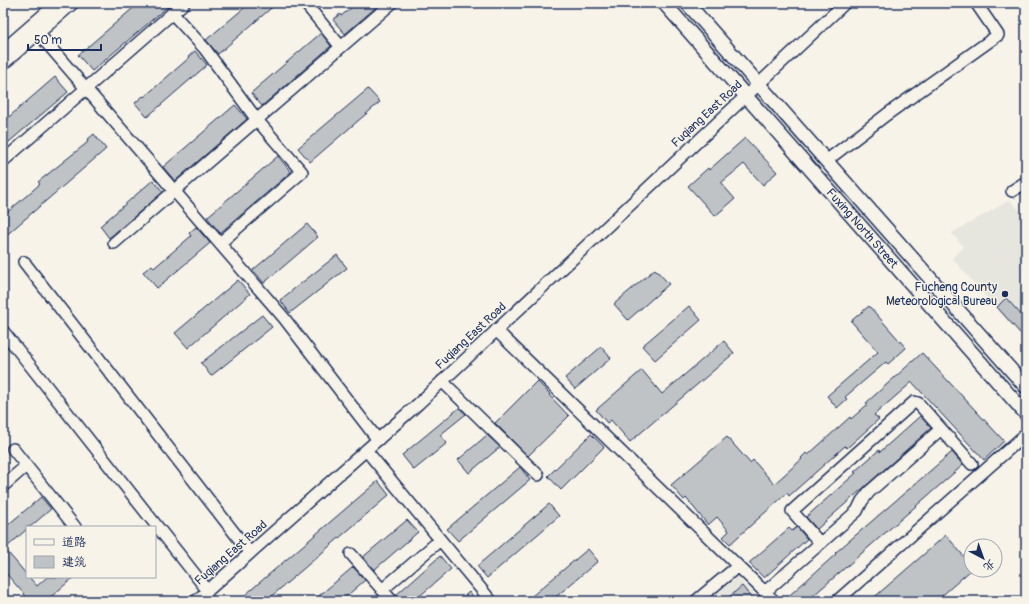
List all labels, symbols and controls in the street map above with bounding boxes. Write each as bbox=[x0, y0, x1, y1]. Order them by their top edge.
scale bar bbox=[28, 26, 101, 52]
text: 50 m bbox=[34, 33, 62, 48]
street label: Fuqiang East Road bbox=[669, 77, 746, 151]
street label: Fuxing North Street bbox=[823, 185, 902, 271]
place label: Fucheng County Meteorological Bureau bbox=[886, 280, 997, 309]
marker: Fucheng County Meteorological Bureau bbox=[1000, 289, 1010, 299]
street label: Fuqiang East Road bbox=[433, 299, 510, 373]
street label: Fuqiang East Road bbox=[192, 517, 270, 589]
legend bbox=[26, 526, 156, 578]
text: 道路 bbox=[62, 535, 86, 550]
north arrow bbox=[963, 538, 1003, 578]
text: 建筑 bbox=[62, 555, 86, 570]
text: 北 bbox=[981, 557, 998, 574]

